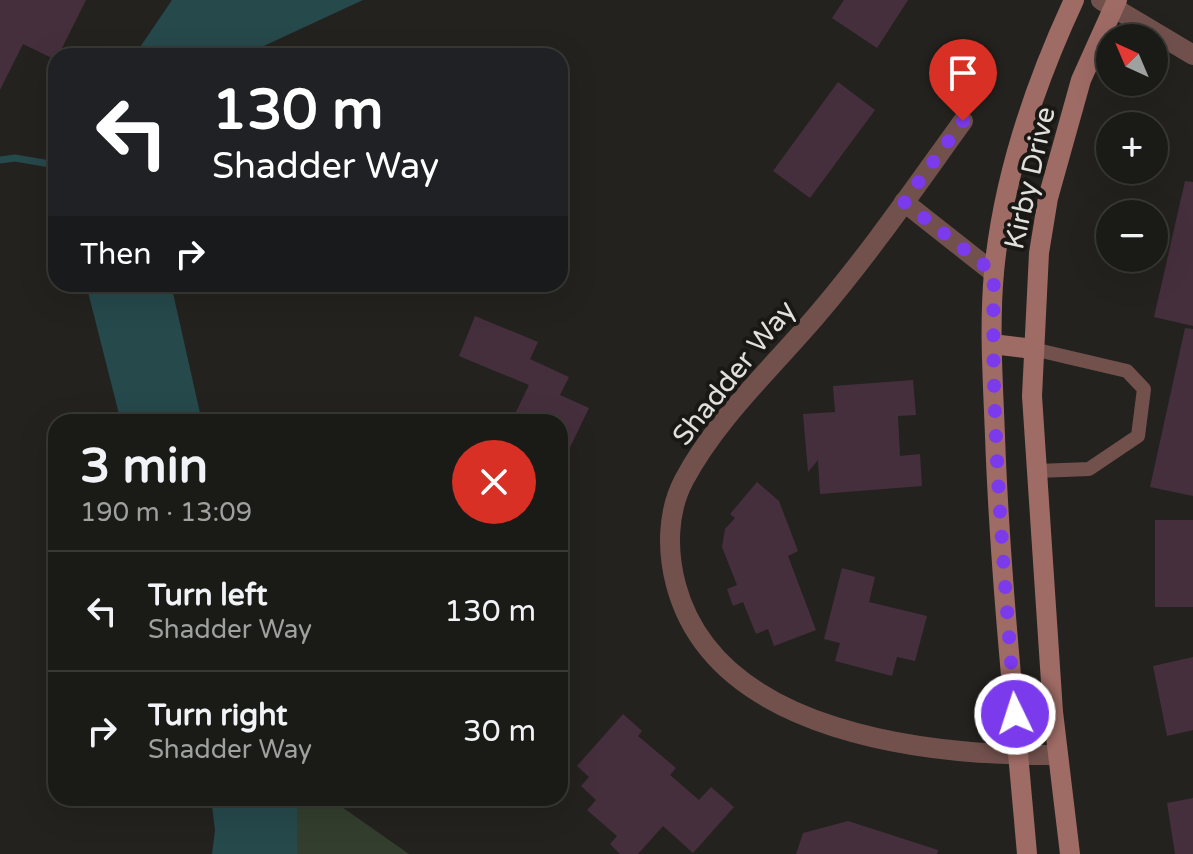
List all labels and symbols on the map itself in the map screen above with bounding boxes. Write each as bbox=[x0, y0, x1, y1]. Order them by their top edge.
north arrow bbox=[1096, 24, 1168, 96]
pin bbox=[929, 39, 997, 121]
street label: Kirby Drive bbox=[997, 103, 1063, 253]
street label: Shadder Way bbox=[665, 294, 803, 452]
position arrow bbox=[973, 672, 1057, 756]

